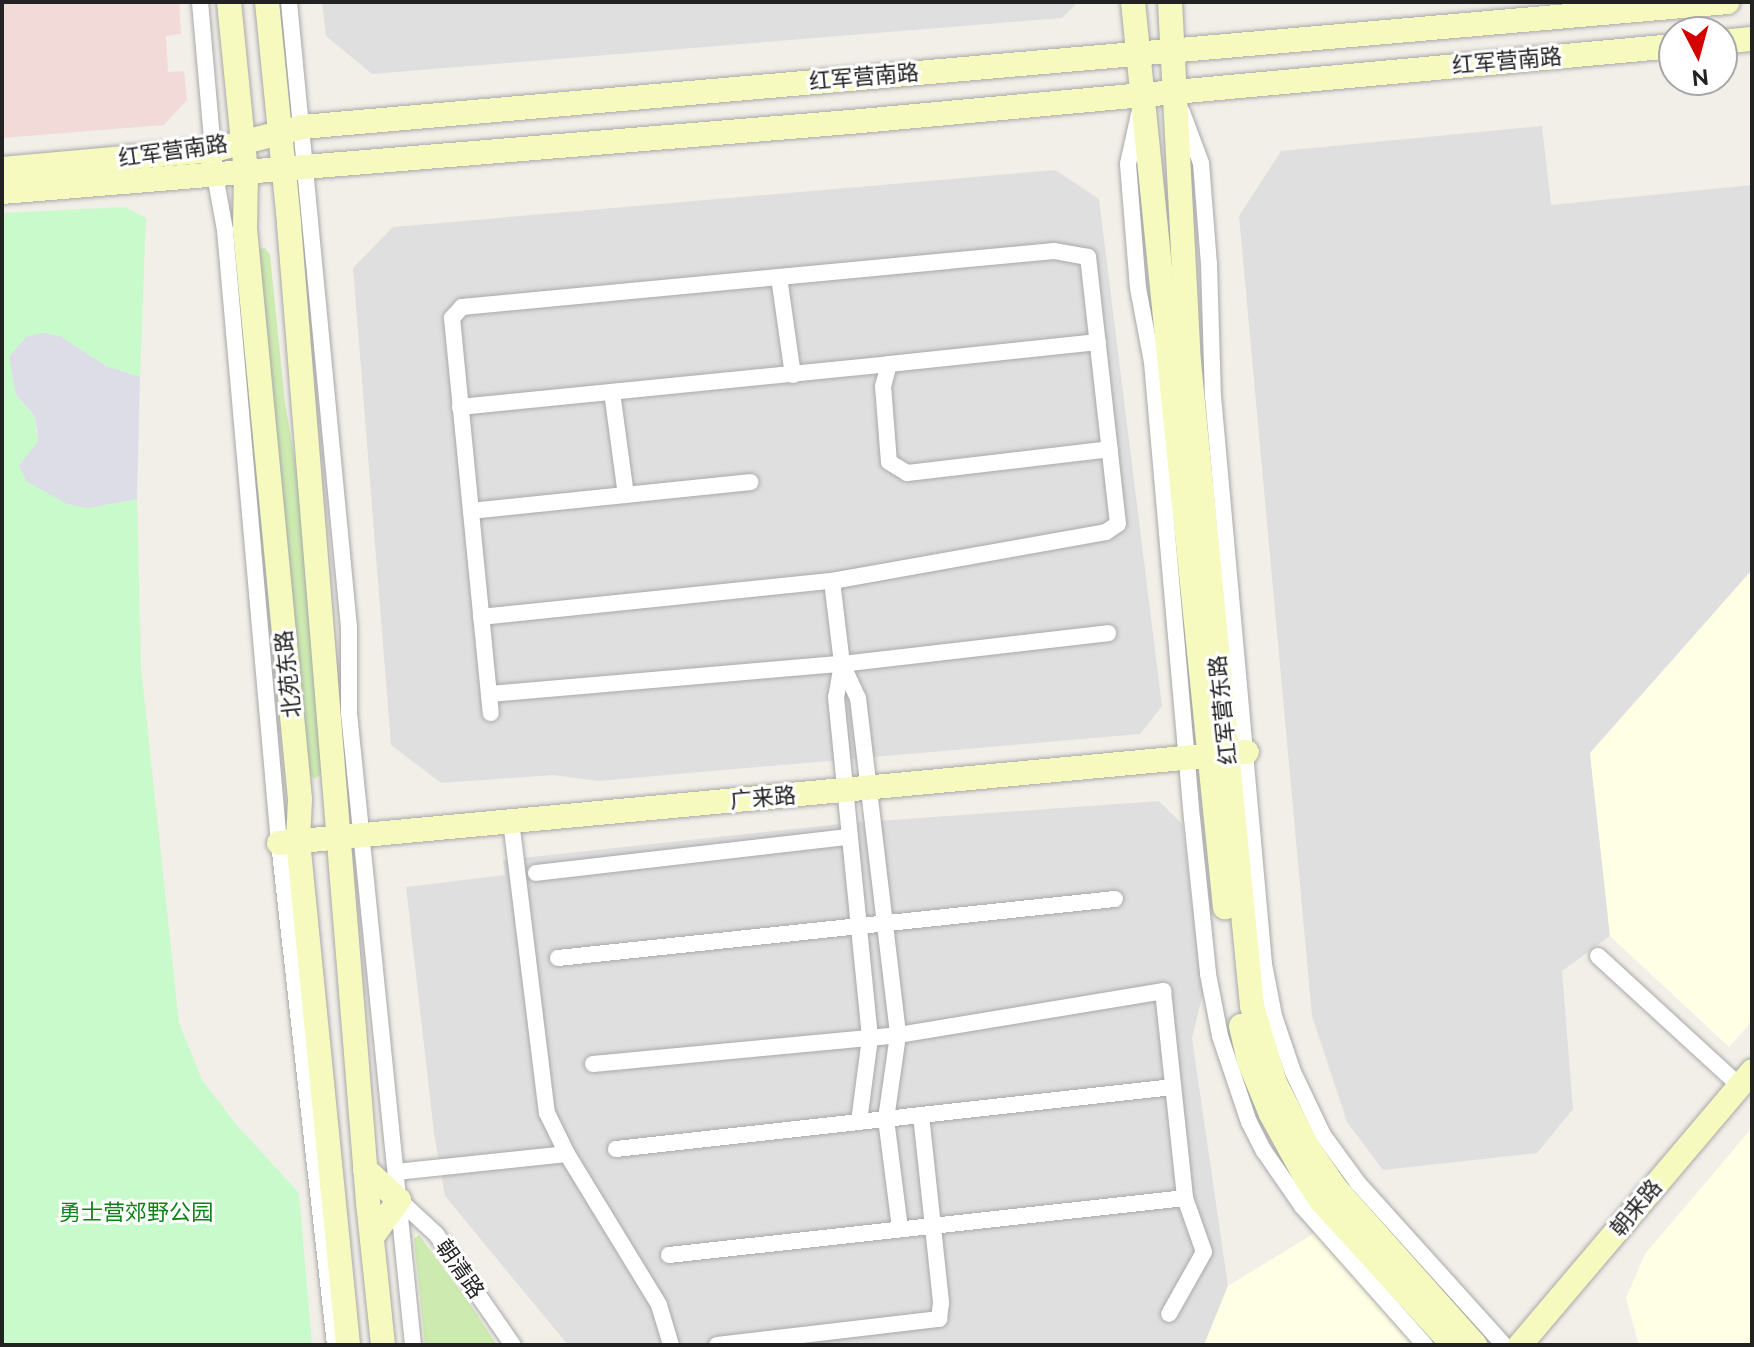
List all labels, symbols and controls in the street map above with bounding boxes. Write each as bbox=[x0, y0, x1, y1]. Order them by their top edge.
north arrow bbox=[1658, 16, 1738, 96]
street label: 红军营南路 bbox=[1451, 43, 1563, 79]
street label: 红军营南路 bbox=[808, 59, 920, 95]
text: N bbox=[1691, 64, 1710, 92]
street label: 红军营南路 bbox=[117, 130, 229, 172]
street label: 北苑东路 bbox=[270, 629, 306, 719]
street label: 红军营东路 bbox=[1204, 654, 1242, 766]
street label: 广来路 bbox=[729, 782, 797, 814]
street label: 朝来路 bbox=[1605, 1174, 1667, 1242]
park label: 勇士营郊野公园 bbox=[59, 1200, 213, 1226]
street label: 朝清路 bbox=[430, 1234, 490, 1304]

